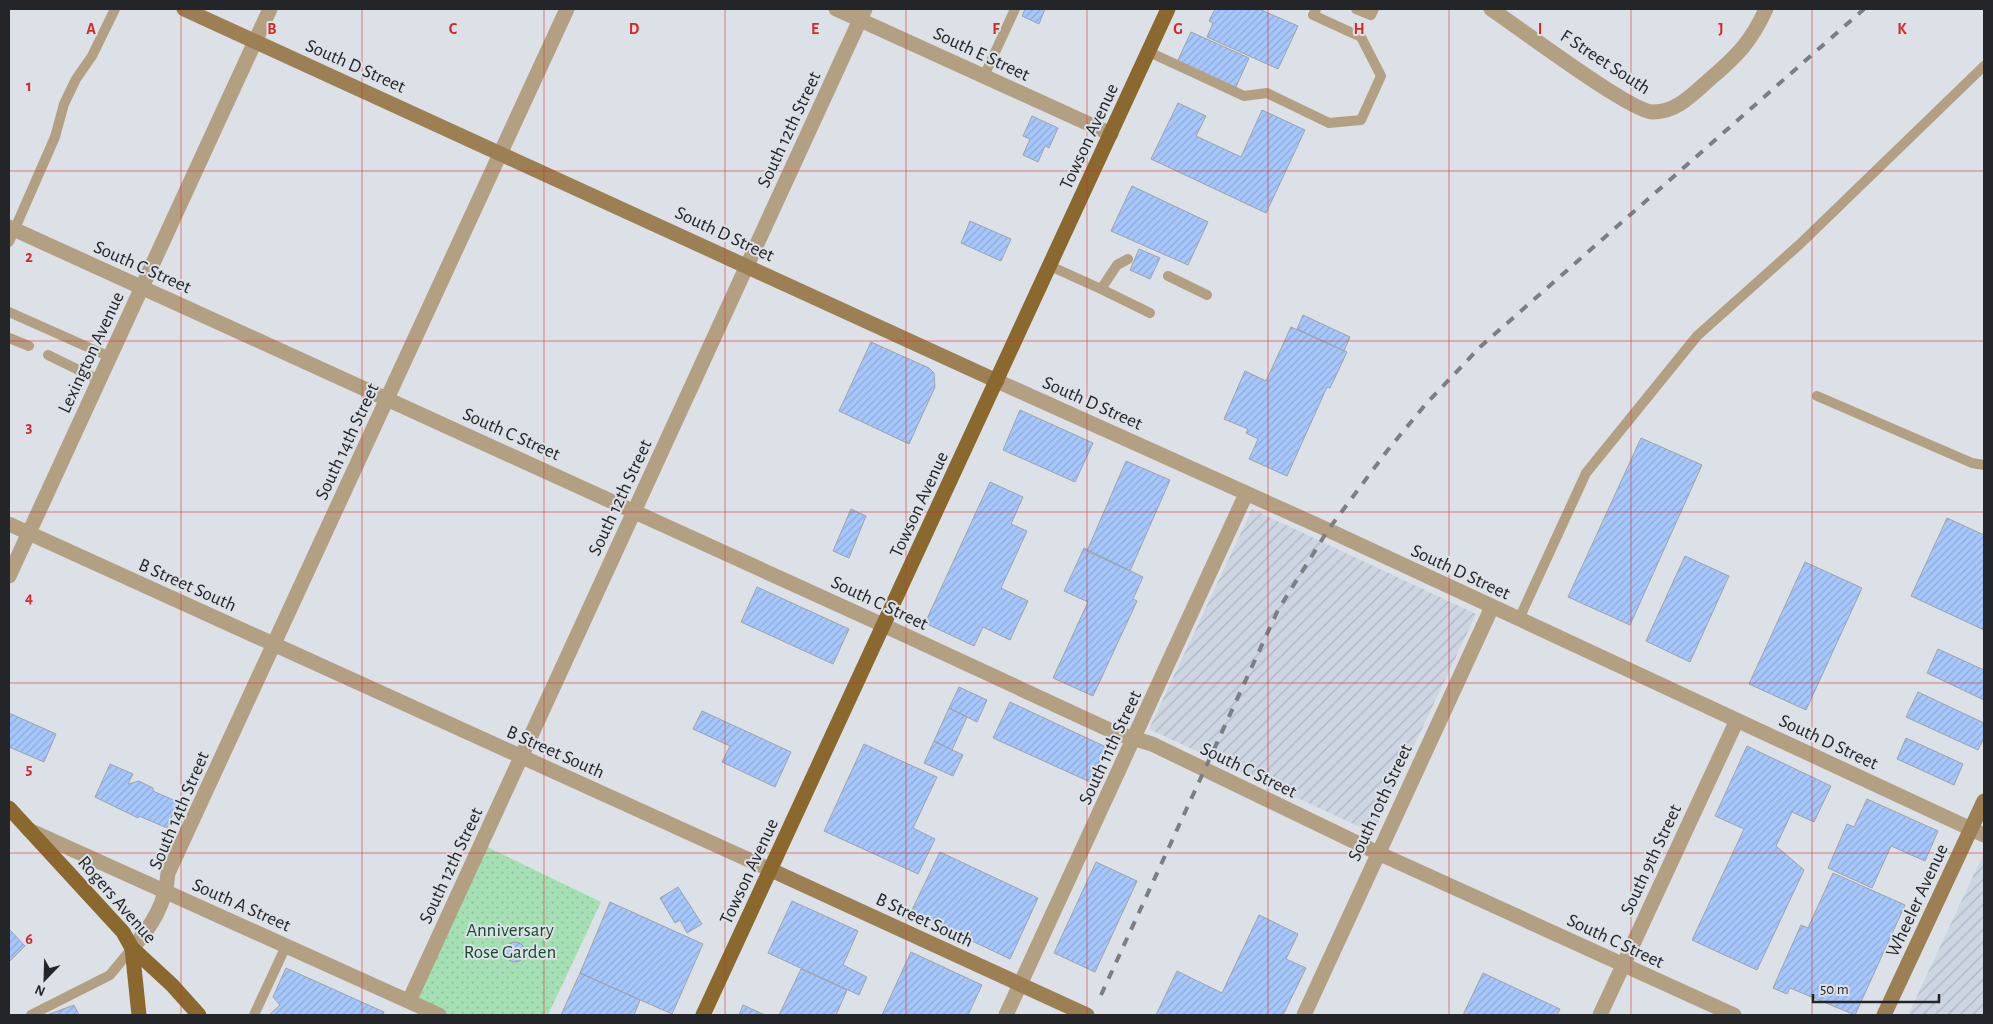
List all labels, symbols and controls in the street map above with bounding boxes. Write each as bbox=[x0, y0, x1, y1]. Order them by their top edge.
text: A bbox=[86, 21, 96, 37]
text: B bbox=[267, 21, 277, 37]
text: C bbox=[449, 21, 458, 37]
text: D bbox=[629, 21, 640, 37]
text: E bbox=[811, 21, 819, 37]
text: F bbox=[992, 21, 1000, 37]
text: G bbox=[1173, 21, 1183, 37]
text: H bbox=[1353, 21, 1365, 37]
text: I bbox=[1538, 21, 1542, 37]
text: J bbox=[1718, 21, 1724, 37]
text: K bbox=[1897, 21, 1907, 37]
street label: South E Street bbox=[930, 24, 1032, 85]
street label: F Street South bbox=[1557, 26, 1653, 98]
street label: South D Street bbox=[303, 36, 408, 97]
street label: South 12th Street bbox=[754, 69, 825, 191]
text: 1 bbox=[26, 78, 32, 94]
street label: Towson Avenue bbox=[1057, 81, 1122, 192]
street label: South D Street bbox=[672, 203, 777, 266]
street label: South C Street bbox=[91, 237, 194, 297]
text: 2 bbox=[25, 249, 33, 265]
street label: Lexington Avenue bbox=[55, 289, 128, 416]
street label: South D Street bbox=[1040, 373, 1145, 434]
street label: South 14th Street bbox=[312, 380, 383, 503]
street label: South C Street bbox=[460, 404, 563, 464]
text: 3 bbox=[26, 419, 33, 435]
street label: South 12th Street bbox=[585, 437, 656, 559]
street label: Towson Avenue bbox=[887, 449, 952, 560]
street label: South D Street bbox=[1408, 541, 1513, 604]
street label: B Street South bbox=[136, 555, 239, 615]
street label: South C Street bbox=[828, 573, 931, 634]
text: 4 bbox=[25, 590, 33, 606]
street label: South 11th Street bbox=[1076, 688, 1145, 808]
street label: South D Street bbox=[1776, 711, 1881, 774]
street label: B Street South bbox=[504, 722, 607, 782]
street label: South C Street bbox=[1197, 739, 1299, 802]
street label: South 10th Street bbox=[1345, 741, 1416, 864]
street label: South 14th Street bbox=[146, 749, 213, 872]
text: 5 bbox=[26, 761, 33, 777]
street label: South 9th Street bbox=[1618, 802, 1685, 918]
street label: South 12th Street bbox=[416, 805, 487, 927]
street label: Towson Avenue bbox=[717, 816, 782, 927]
street label: Wheeler Avenue bbox=[1883, 841, 1952, 960]
street label: Rogers Avenue bbox=[74, 853, 160, 947]
street label: South A Street bbox=[189, 875, 293, 936]
street label: B Street South bbox=[873, 890, 976, 951]
street label: South C Street bbox=[1564, 911, 1667, 972]
park label: Anniversary Rose Garden bbox=[464, 921, 556, 962]
text: 6 bbox=[25, 931, 33, 947]
north arrow bbox=[20, 954, 70, 1004]
scale bar bbox=[1813, 972, 1939, 1004]
text: N bbox=[33, 982, 48, 998]
text: 50 m bbox=[1820, 982, 1849, 997]

